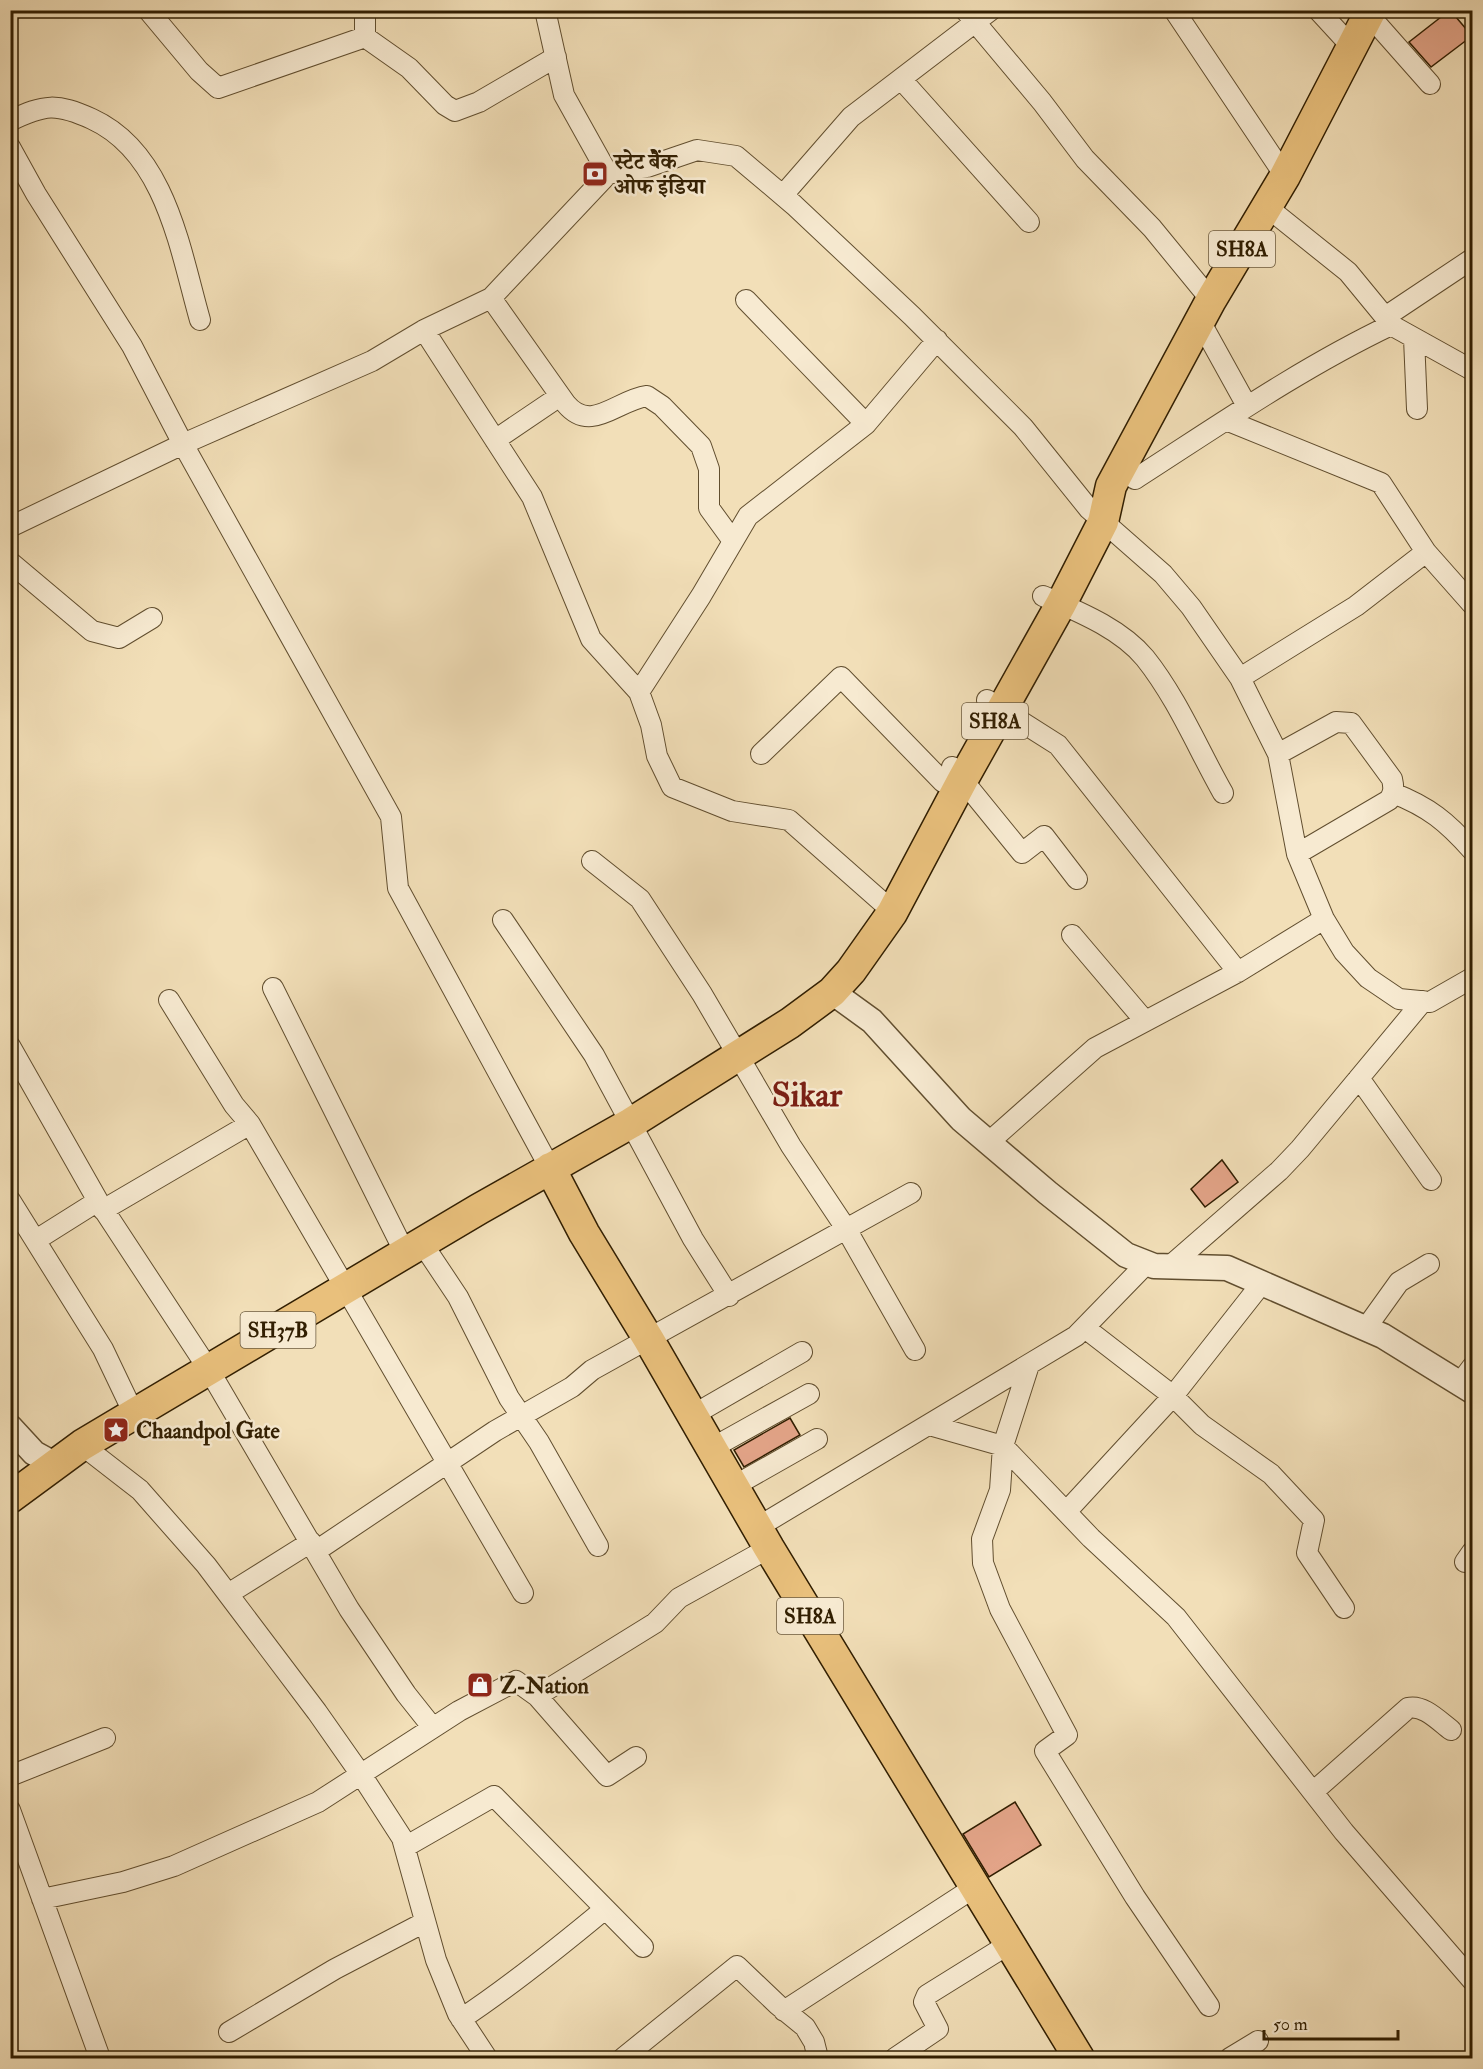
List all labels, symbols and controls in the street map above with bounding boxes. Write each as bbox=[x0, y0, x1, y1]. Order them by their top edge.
place label: स्टेट बेैंक ओफ इंडिया bbox=[612, 148, 707, 201]
bank icon: स्टेट बेैंक ओफ इंडिया bbox=[580, 159, 610, 189]
road number: SH8A bbox=[1209, 231, 1275, 267]
road number: SH8A bbox=[962, 703, 1028, 739]
district label: Sikar bbox=[772, 1074, 844, 1117]
road number: SH37B bbox=[240, 1312, 316, 1348]
place icon: Chaandpol Gate bbox=[101, 1415, 131, 1445]
place label: Chaandpol Gate bbox=[136, 1417, 280, 1446]
road number: SH8A bbox=[777, 1598, 843, 1634]
shop icon: Z-Nation bbox=[465, 1670, 495, 1700]
place label: Z-Nation bbox=[500, 1672, 589, 1700]
scale bar bbox=[1264, 2003, 1398, 2041]
text: 50 m bbox=[1273, 2013, 1308, 2036]

